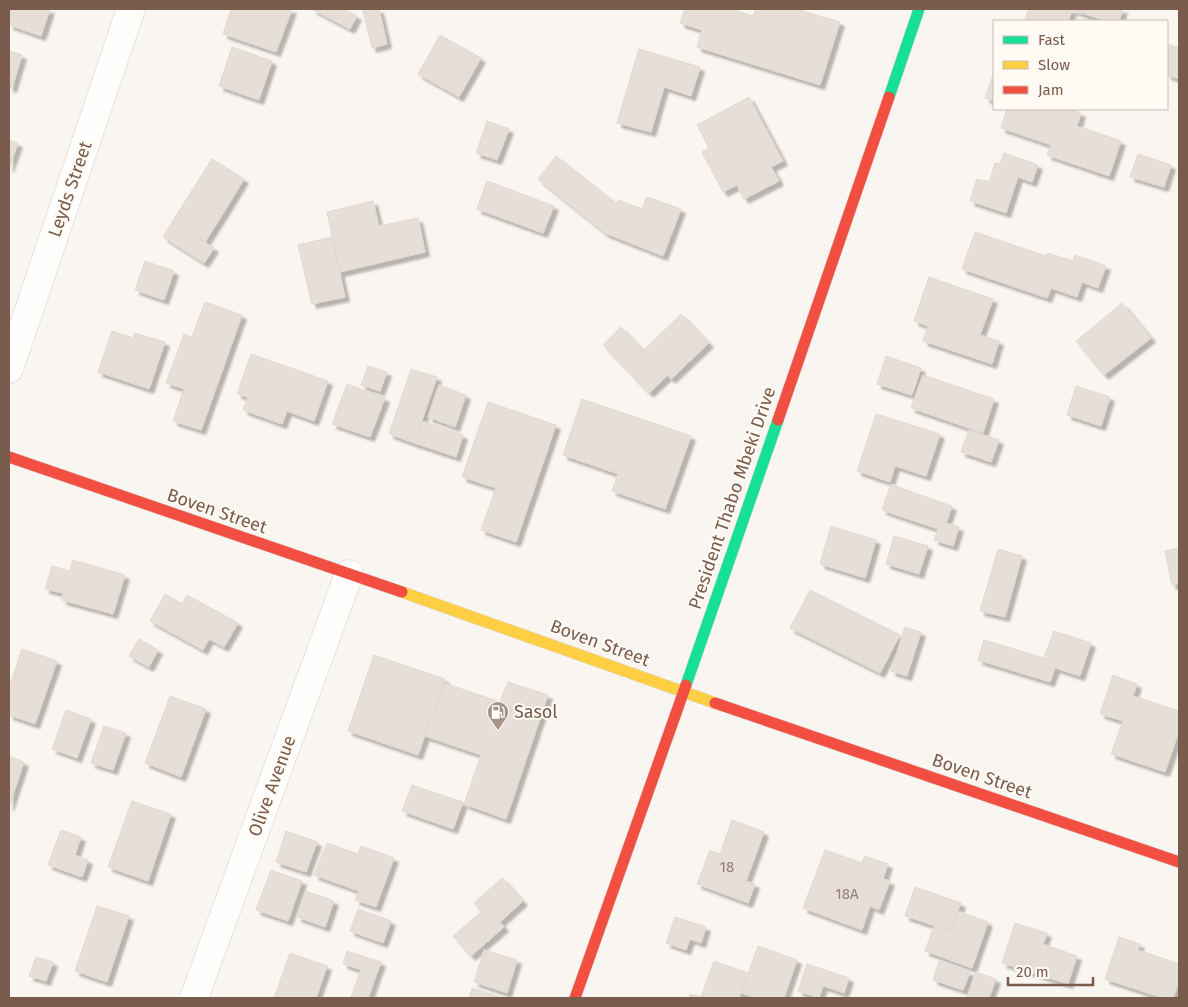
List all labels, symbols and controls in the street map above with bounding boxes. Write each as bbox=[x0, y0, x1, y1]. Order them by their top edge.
legend bbox=[993, 20, 1168, 110]
text: Fast bbox=[1038, 31, 1065, 49]
text: Slow bbox=[1038, 56, 1070, 74]
text: Jam bbox=[1038, 81, 1064, 99]
street label: Leyds Street bbox=[43, 138, 97, 240]
street label: President Thabo Mbeki Drive bbox=[684, 384, 780, 612]
street label: Boven Street bbox=[164, 484, 270, 539]
street label: Boven Street bbox=[547, 615, 653, 671]
fuel station icon: Sasol bbox=[486, 700, 510, 731]
place label: Sasol bbox=[514, 701, 558, 723]
street label: Olive Avenue bbox=[244, 732, 300, 840]
street label: Boven Street bbox=[929, 749, 1035, 804]
house number: 18 bbox=[720, 858, 734, 876]
house number: 18A bbox=[835, 885, 859, 903]
scale bar bbox=[1008, 954, 1093, 986]
text: 20 m bbox=[1016, 963, 1049, 981]

